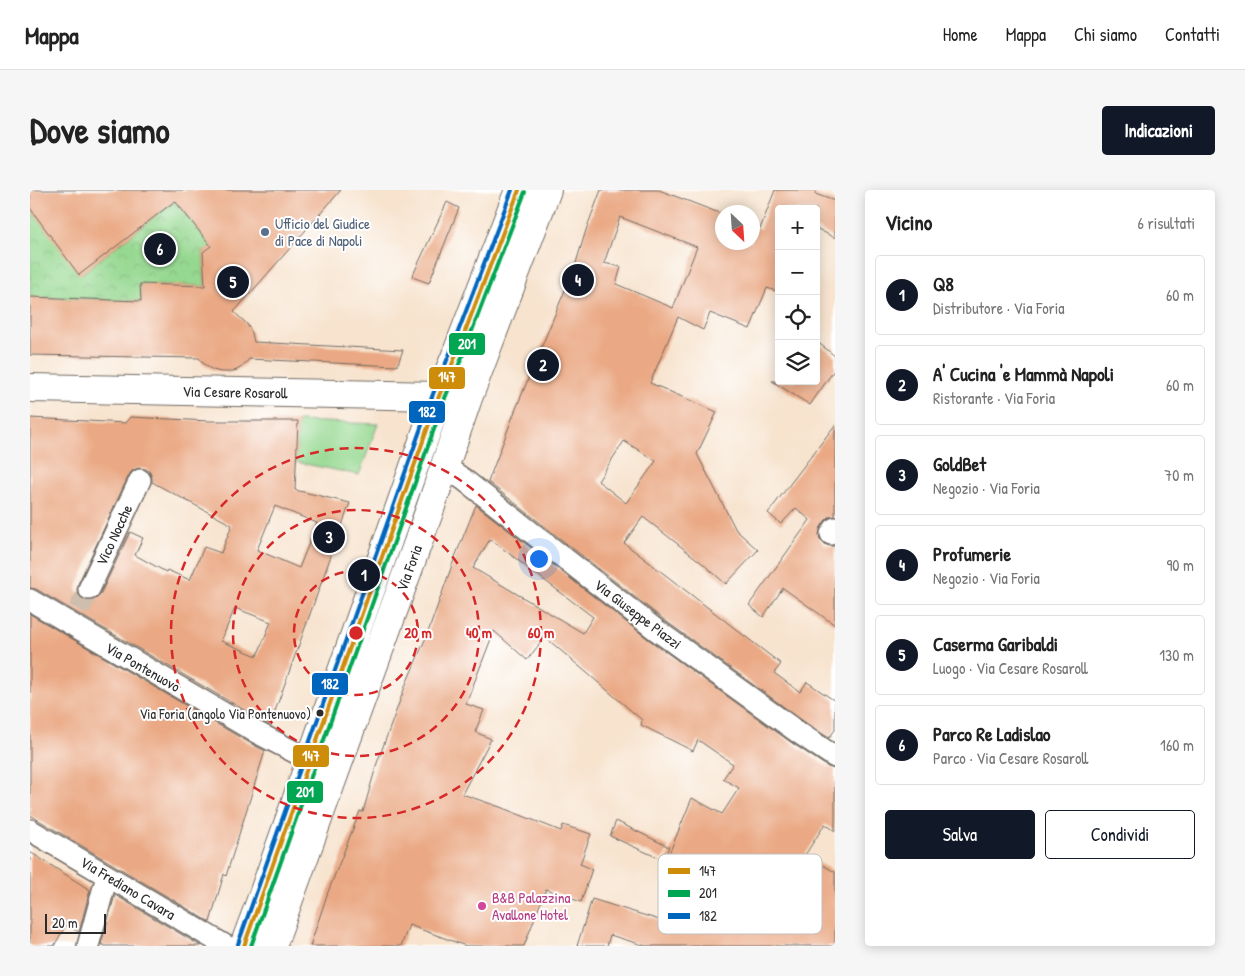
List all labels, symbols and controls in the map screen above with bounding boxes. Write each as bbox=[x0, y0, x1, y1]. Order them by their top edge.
text: Mappa bbox=[25, 19, 79, 51]
text: Home bbox=[943, 22, 978, 47]
text: Mappa bbox=[1006, 22, 1046, 47]
text: Chi siamo bbox=[1074, 22, 1137, 47]
text: Contatti bbox=[1165, 22, 1220, 47]
button: Indicazioni bbox=[1102, 106, 1215, 155]
text: Dove siamo bbox=[30, 107, 170, 154]
north arrow bbox=[715, 205, 760, 250]
map controls bbox=[775, 205, 820, 385]
button: + bbox=[775, 205, 820, 250]
text: Vicino bbox=[885, 208, 932, 237]
text: 6 risultati bbox=[1138, 212, 1195, 234]
place label: Ufficio del Giudice di Pace di Napoli bbox=[275, 213, 370, 251]
marker: Ufficio del Giudice di Pace di Napoli bbox=[259, 226, 271, 238]
pin: 6 bbox=[144, 230, 176, 268]
button: − bbox=[775, 250, 820, 295]
pin: 4 bbox=[562, 261, 594, 299]
pin: 5 bbox=[217, 263, 249, 301]
text: Q8 bbox=[933, 271, 954, 297]
text: 1 bbox=[899, 284, 905, 306]
text: 60 m bbox=[1166, 284, 1194, 306]
button: locate bbox=[775, 295, 820, 340]
text: Distributore · Via Foria bbox=[933, 297, 1065, 319]
line badge: 201 bbox=[448, 332, 486, 356]
text: 201 bbox=[458, 334, 476, 353]
button: layers bbox=[775, 340, 820, 385]
pin: 2 bbox=[527, 346, 559, 384]
text: A' Cucina 'e Mammà Napoli bbox=[933, 361, 1114, 387]
line badge: 147 bbox=[428, 366, 466, 390]
text: 147 bbox=[438, 367, 456, 386]
text: 2 bbox=[898, 374, 906, 396]
text: 60 m bbox=[1166, 374, 1194, 396]
street label: Via Cesare Rosaroll bbox=[182, 381, 288, 403]
text: Ristorante · Via Foria bbox=[933, 387, 1055, 409]
line badge: 182 bbox=[408, 400, 446, 424]
text: 182 bbox=[418, 402, 436, 421]
text: GoldBet bbox=[933, 451, 986, 477]
text: 3 bbox=[898, 464, 906, 486]
text: 70 m bbox=[1164, 464, 1194, 486]
text: Negozio · Via Foria bbox=[933, 477, 1040, 499]
street label: Vico Nocche bbox=[91, 501, 137, 569]
pin: 3 bbox=[313, 518, 345, 556]
text: Profumerie bbox=[933, 541, 1011, 567]
street label: Via Foria bbox=[391, 542, 427, 594]
your location bbox=[526, 546, 552, 572]
text: 4 bbox=[899, 554, 905, 576]
text: 90 m bbox=[1166, 554, 1194, 576]
pin: 1 bbox=[348, 556, 380, 594]
text: Negozio · Via Foria bbox=[933, 567, 1040, 589]
street label: Via Giuseppe Piazzi bbox=[590, 574, 686, 654]
text: 20 m bbox=[404, 622, 432, 643]
text: 40 m bbox=[466, 622, 492, 643]
text: 60 m bbox=[528, 622, 554, 643]
centre of rings bbox=[347, 624, 365, 642]
text: Caserma Garibaldi bbox=[933, 631, 1058, 657]
street label: Via Pontenuovo bbox=[102, 637, 184, 697]
text: 5 bbox=[899, 644, 905, 666]
text: 130 m bbox=[1159, 644, 1194, 666]
text: Luogo · Via Cesare Rosaroll bbox=[933, 657, 1088, 679]
line badge: 182 bbox=[311, 672, 349, 696]
text: 182 bbox=[321, 674, 339, 693]
place label: Via Foria (angolo Via Pontenuovo) bbox=[140, 704, 311, 724]
marker: Via Foria (angolo Via Pontenuovo) bbox=[315, 708, 325, 718]
text: Parco Re Ladislao bbox=[933, 721, 1051, 747]
text: 6 bbox=[899, 734, 905, 756]
text: 160 m bbox=[1160, 734, 1194, 756]
line badge: 147 bbox=[292, 744, 330, 768]
text: 147 bbox=[302, 746, 320, 765]
text: Parco · Via Cesare Rosaroll bbox=[933, 747, 1088, 769]
line badge: 201 bbox=[286, 780, 324, 804]
text: 201 bbox=[296, 782, 314, 801]
button: Salva bbox=[885, 810, 1035, 859]
button: Condividi bbox=[1045, 810, 1195, 859]
street label: Via Frediano Cavara bbox=[77, 851, 180, 925]
legend bbox=[658, 854, 822, 934]
text: 147 bbox=[699, 861, 716, 880]
text: 201 bbox=[699, 883, 717, 902]
place label: B&B Palazzina Avallone Hotel bbox=[492, 887, 571, 925]
marker: B&B Palazzina Avallone Hotel bbox=[476, 900, 488, 912]
text: 182 bbox=[699, 906, 717, 925]
scale bar bbox=[45, 911, 106, 934]
text: 20 m bbox=[52, 913, 78, 932]

